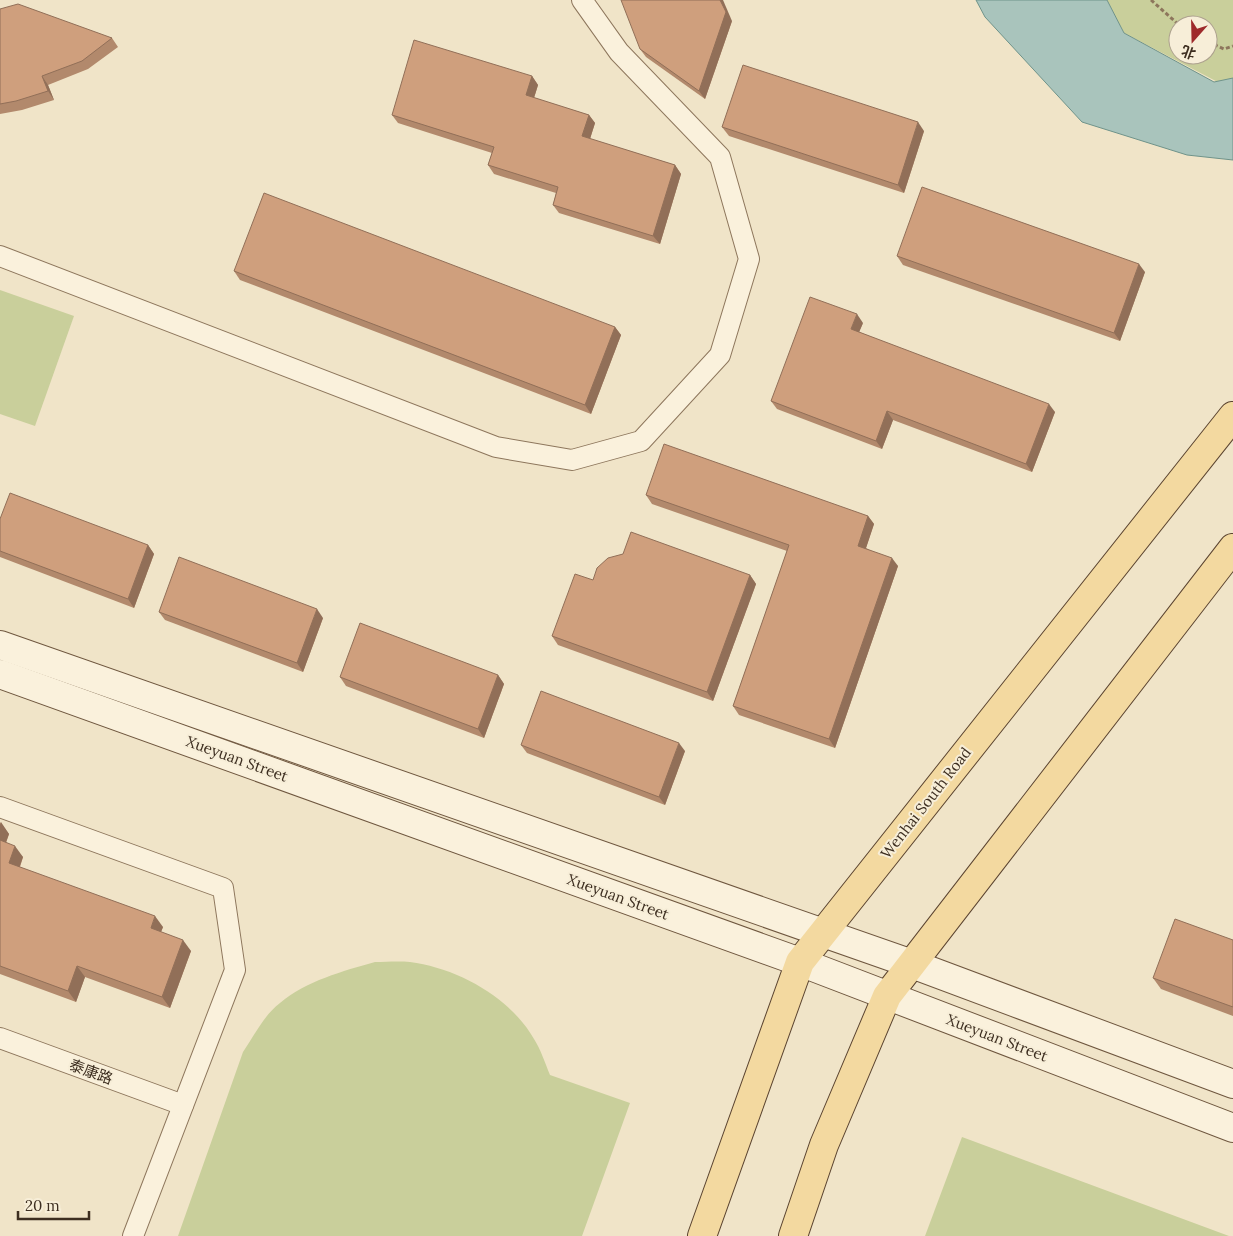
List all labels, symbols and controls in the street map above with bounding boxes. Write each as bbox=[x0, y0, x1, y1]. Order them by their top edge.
north arrow bbox=[1168, 15, 1218, 65]
text: 北 bbox=[1179, 41, 1198, 63]
street label: Xueyuan Street bbox=[184, 731, 291, 786]
street label: Wenhai South Road bbox=[876, 743, 975, 862]
street label: Xueyuan Street bbox=[565, 869, 672, 924]
street label: Xueyuan Street bbox=[944, 1010, 1051, 1066]
street label: 泰康路 bbox=[67, 1055, 116, 1088]
scale bar bbox=[18, 1188, 89, 1220]
text: 20 m bbox=[25, 1196, 60, 1215]

